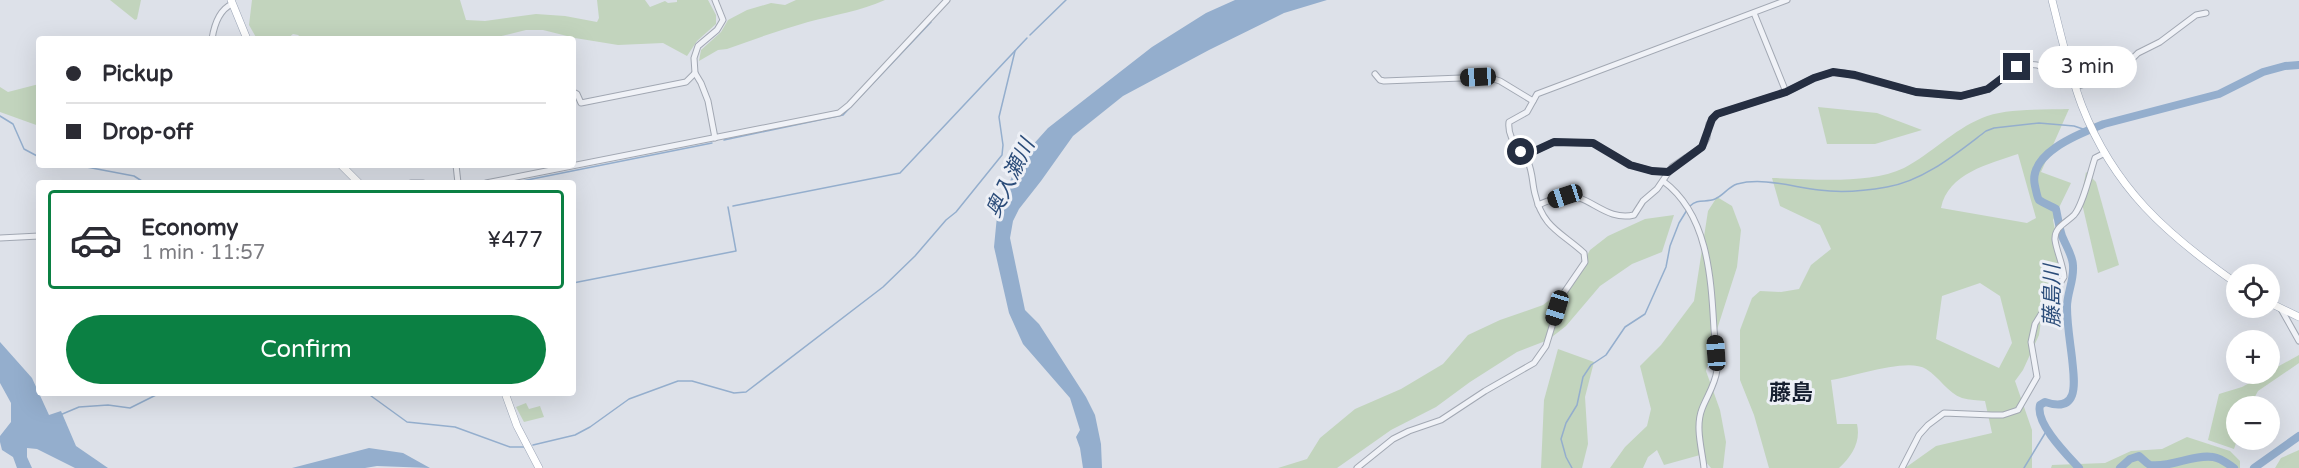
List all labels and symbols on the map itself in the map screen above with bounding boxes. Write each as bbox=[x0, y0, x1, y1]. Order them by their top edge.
callout: 3 min bbox=[2038, 46, 2137, 88]
route end bbox=[2003, 53, 2030, 80]
car bbox=[1460, 67, 1496, 87]
water label: 奥入瀬川 bbox=[981, 133, 1041, 221]
route start bbox=[1507, 138, 1534, 165]
car bbox=[1545, 182, 1585, 210]
water label: 藤島川 bbox=[2040, 263, 2065, 328]
car bbox=[1543, 288, 1571, 328]
car bbox=[1706, 334, 1726, 372]
district label: 藤島 bbox=[1769, 380, 1813, 406]

